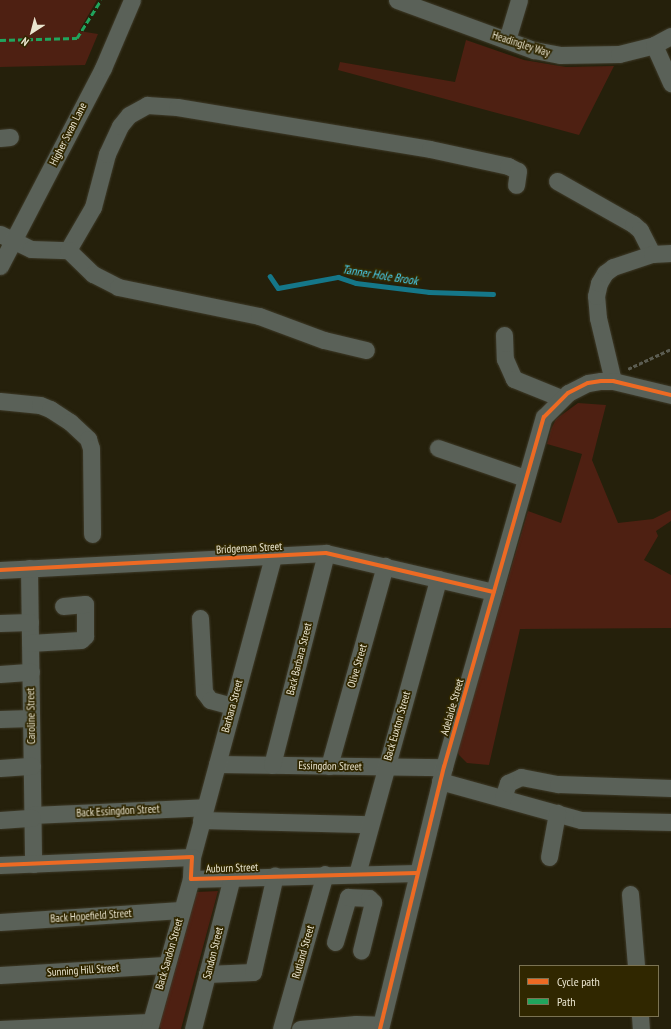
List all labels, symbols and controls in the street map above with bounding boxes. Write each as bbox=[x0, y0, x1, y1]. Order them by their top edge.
north arrow bbox=[12, 12, 52, 52]
street label: Headingley Way bbox=[490, 28, 552, 60]
text: N bbox=[18, 34, 31, 49]
street label: Higher Swan Lane bbox=[47, 100, 89, 168]
water label: Tanner Hole Brook bbox=[341, 262, 419, 288]
street label: Bridgeman Street bbox=[216, 540, 282, 556]
street label: Back Barbara Street bbox=[284, 621, 314, 697]
street label: Olive Street bbox=[344, 643, 370, 689]
street label: Adelaide Street bbox=[438, 677, 466, 737]
street label: Barbara Street bbox=[219, 678, 245, 734]
street label: Caroline Street bbox=[24, 688, 38, 744]
street label: Back Euxton Street bbox=[381, 690, 413, 762]
street label: Essingdon Street bbox=[298, 759, 362, 773]
street label: Back Essingdon Street bbox=[76, 802, 160, 820]
street label: Auburn Street bbox=[206, 860, 258, 876]
street label: Back Hopefield Street bbox=[50, 907, 132, 925]
street label: Back Sandon Street bbox=[153, 917, 185, 991]
street label: Rutland Street bbox=[289, 924, 317, 980]
street label: Sandon Street bbox=[200, 926, 226, 980]
street label: Sunning Hill Street bbox=[47, 961, 119, 979]
legend bbox=[519, 965, 659, 1017]
text: Cycle path bbox=[557, 974, 600, 989]
text: Path bbox=[557, 994, 575, 1009]

